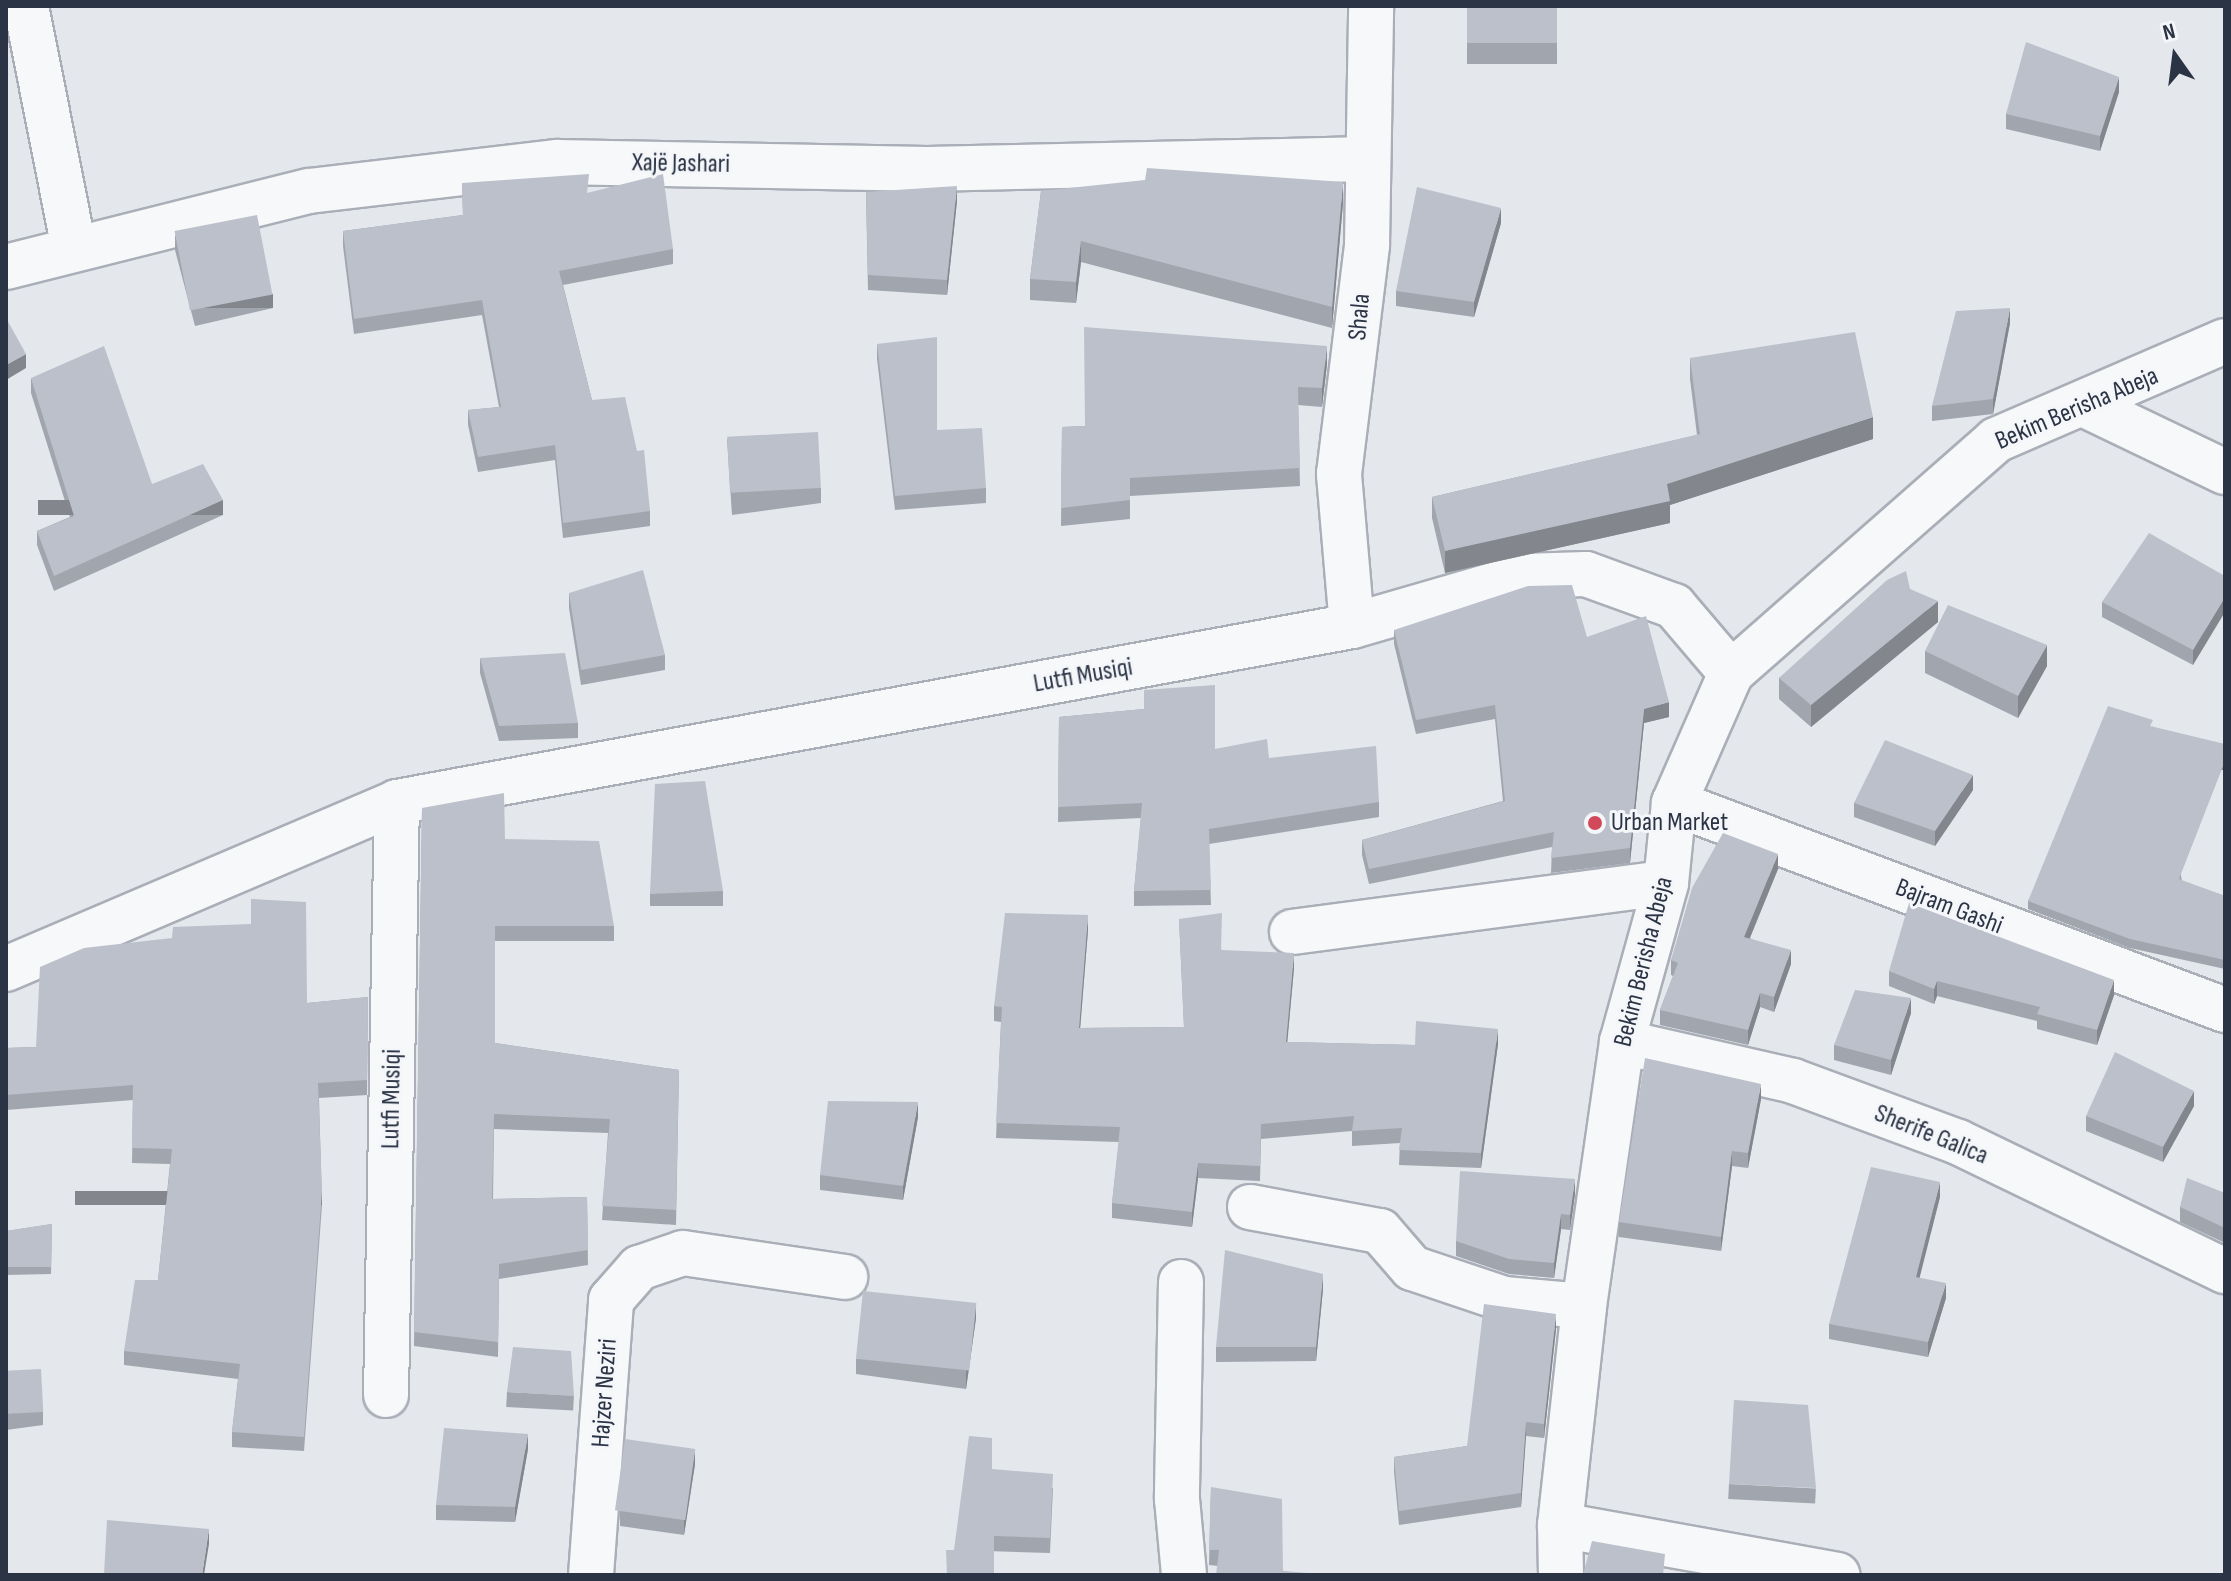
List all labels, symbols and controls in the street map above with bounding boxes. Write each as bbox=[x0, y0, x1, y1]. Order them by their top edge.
north arrow bbox=[2135, 16, 2215, 96]
text: N bbox=[2160, 18, 2178, 47]
street label: Xajë Jashari bbox=[632, 148, 730, 180]
street label: Shala bbox=[1342, 292, 1378, 342]
street label: Bekim Berisha Abeja bbox=[1991, 361, 2163, 457]
street label: Lutfi Musiqi bbox=[1031, 652, 1135, 700]
place label: Urban Market bbox=[1611, 807, 1728, 839]
marker: Urban Market bbox=[1586, 814, 1604, 832]
street label: Bajram Gashi bbox=[1891, 872, 2007, 942]
street label: Bekim Berisha Abeja bbox=[1608, 874, 1680, 1050]
street label: Lutfi Musiqi bbox=[376, 1049, 408, 1149]
street label: Sherife Galica bbox=[1870, 1098, 1992, 1172]
street label: Hajzer Neziri bbox=[586, 1338, 624, 1448]

